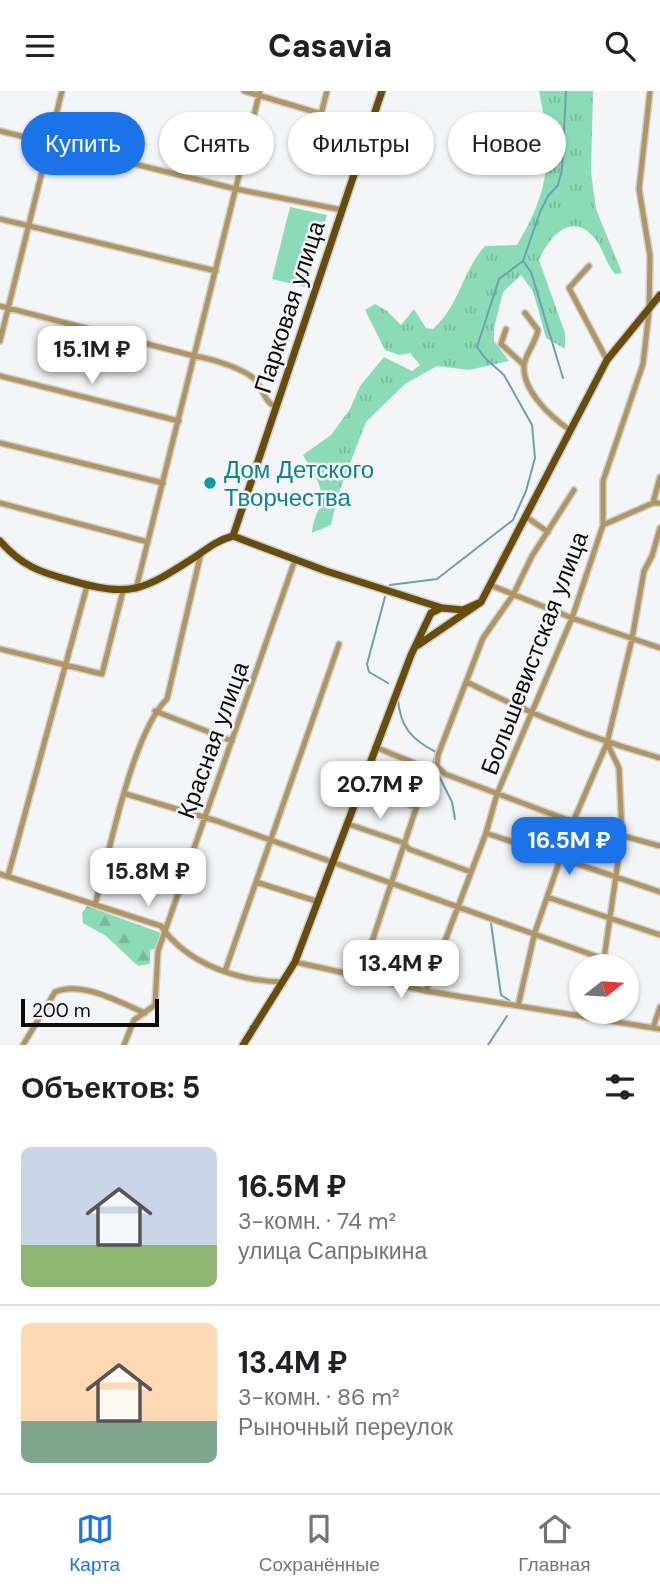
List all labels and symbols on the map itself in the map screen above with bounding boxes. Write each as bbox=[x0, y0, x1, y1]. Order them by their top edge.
street label: Парковая улица bbox=[247, 216, 332, 397]
pin: 15.1M ₽ bbox=[27, 327, 157, 386]
place label: Дом Детского Творчества bbox=[224, 454, 374, 513]
marker: Дом Детского Творчества bbox=[202, 475, 218, 491]
street label: Большевистская улица bbox=[473, 526, 595, 779]
street label: Красная улица bbox=[170, 657, 256, 823]
pin: 20.7M ₽ bbox=[315, 761, 445, 821]
pin: 16.5M ₽ bbox=[504, 817, 634, 877]
pin: 15.8M ₽ bbox=[83, 849, 213, 908]
pin: 13.4M ₽ bbox=[336, 941, 466, 1000]
north arrow bbox=[569, 954, 639, 1024]
scale bar bbox=[21, 996, 159, 1028]

